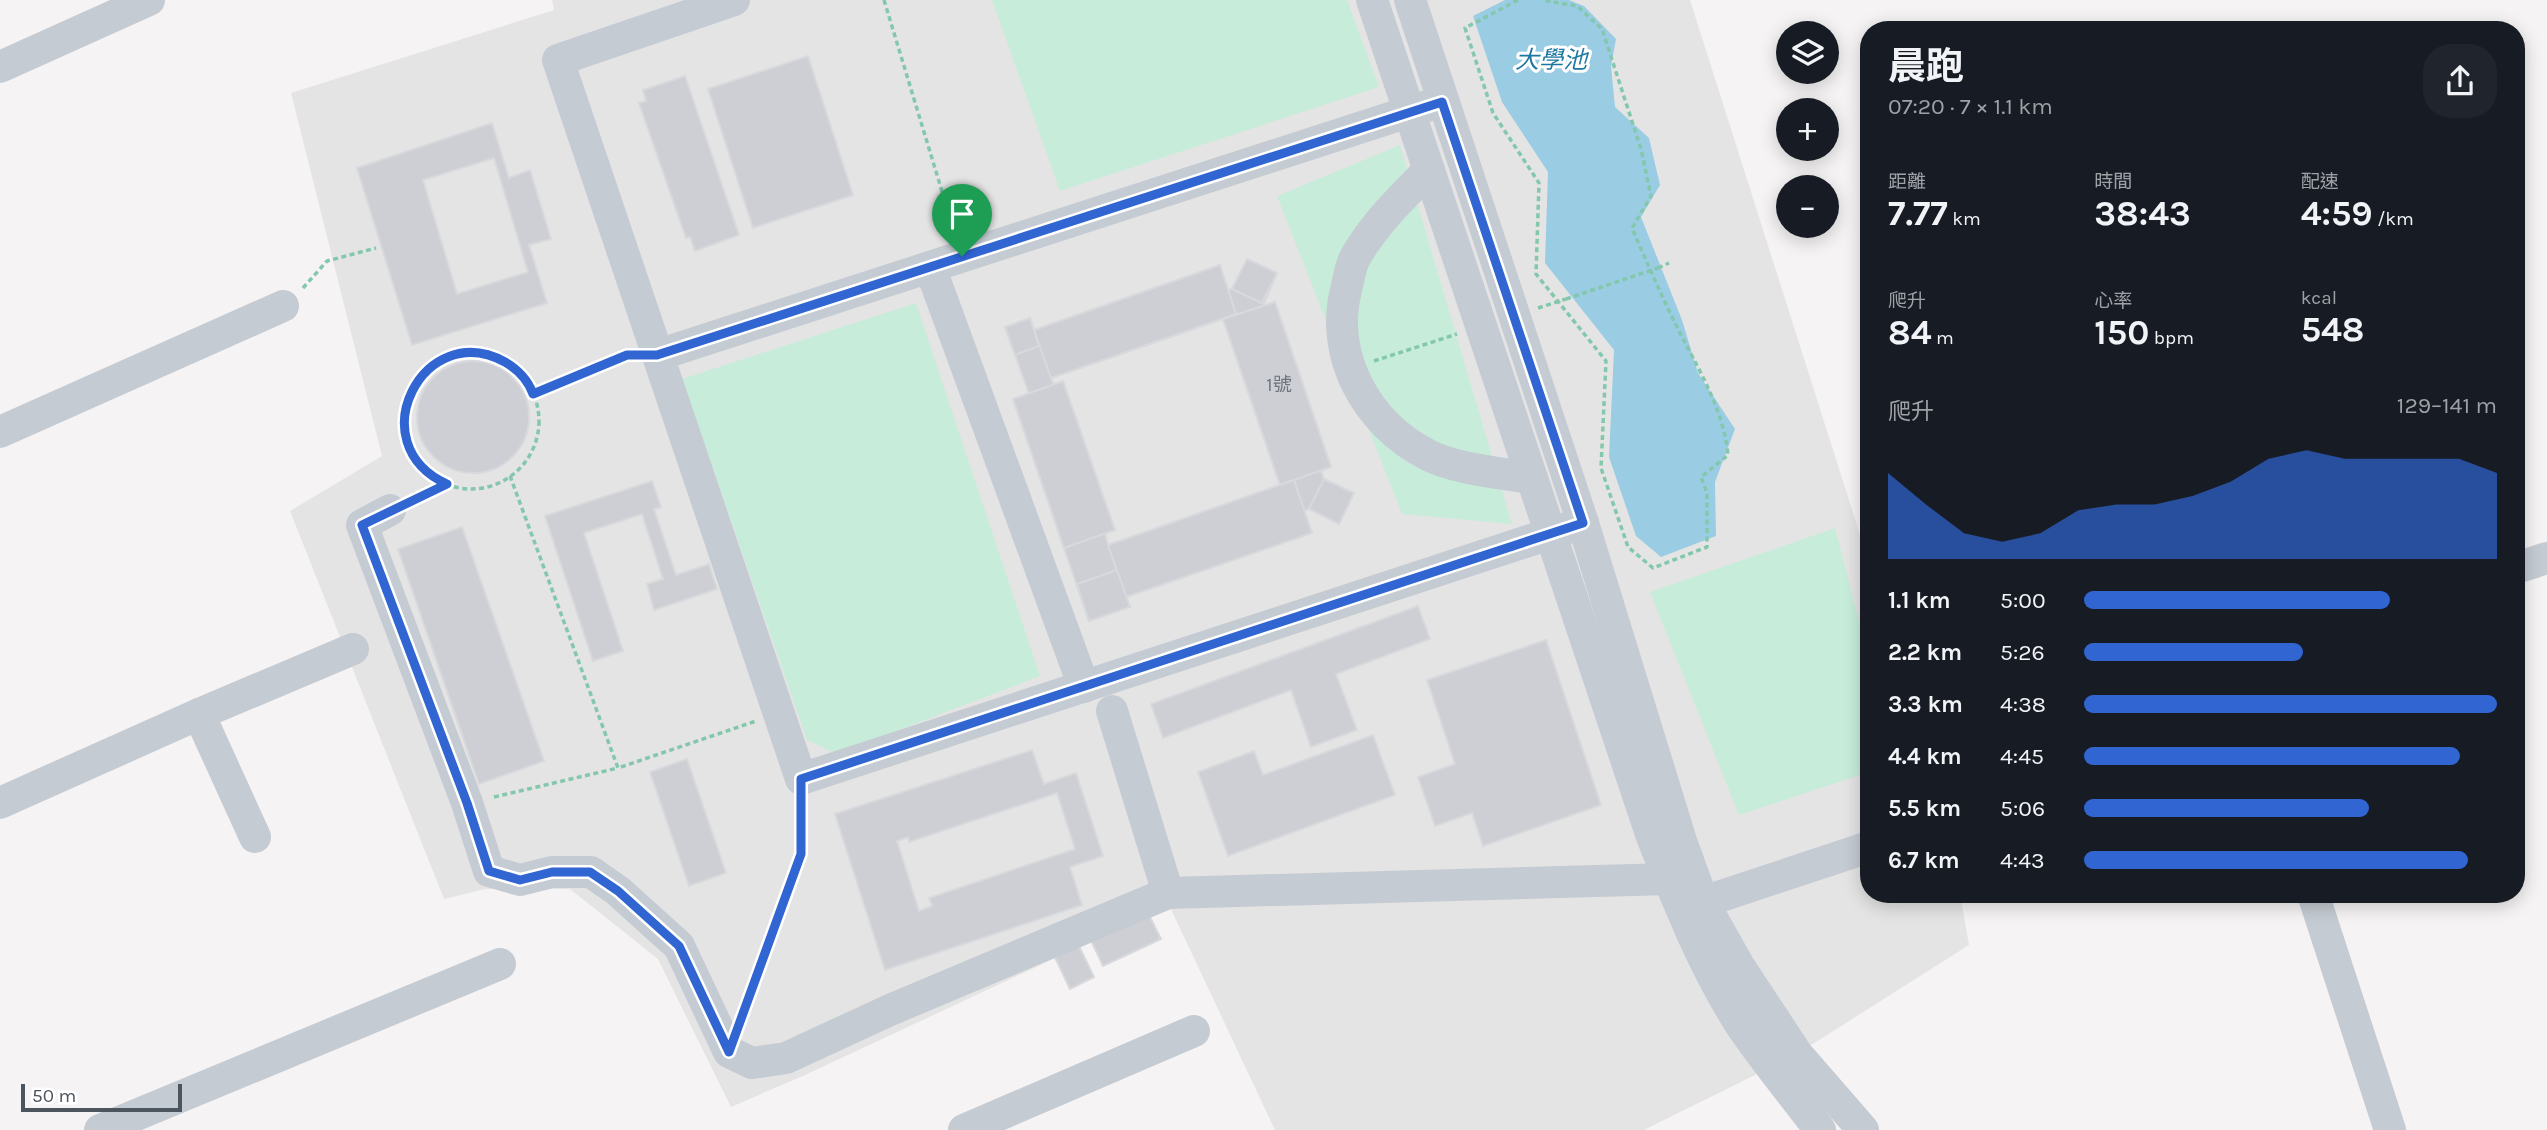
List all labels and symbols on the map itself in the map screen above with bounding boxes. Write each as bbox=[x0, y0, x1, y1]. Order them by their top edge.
water label: 大學池 bbox=[1515, 46, 1590, 74]
pin bbox=[932, 184, 992, 256]
house number: 1號 bbox=[1266, 374, 1292, 396]
scale bar bbox=[21, 1081, 182, 1113]

